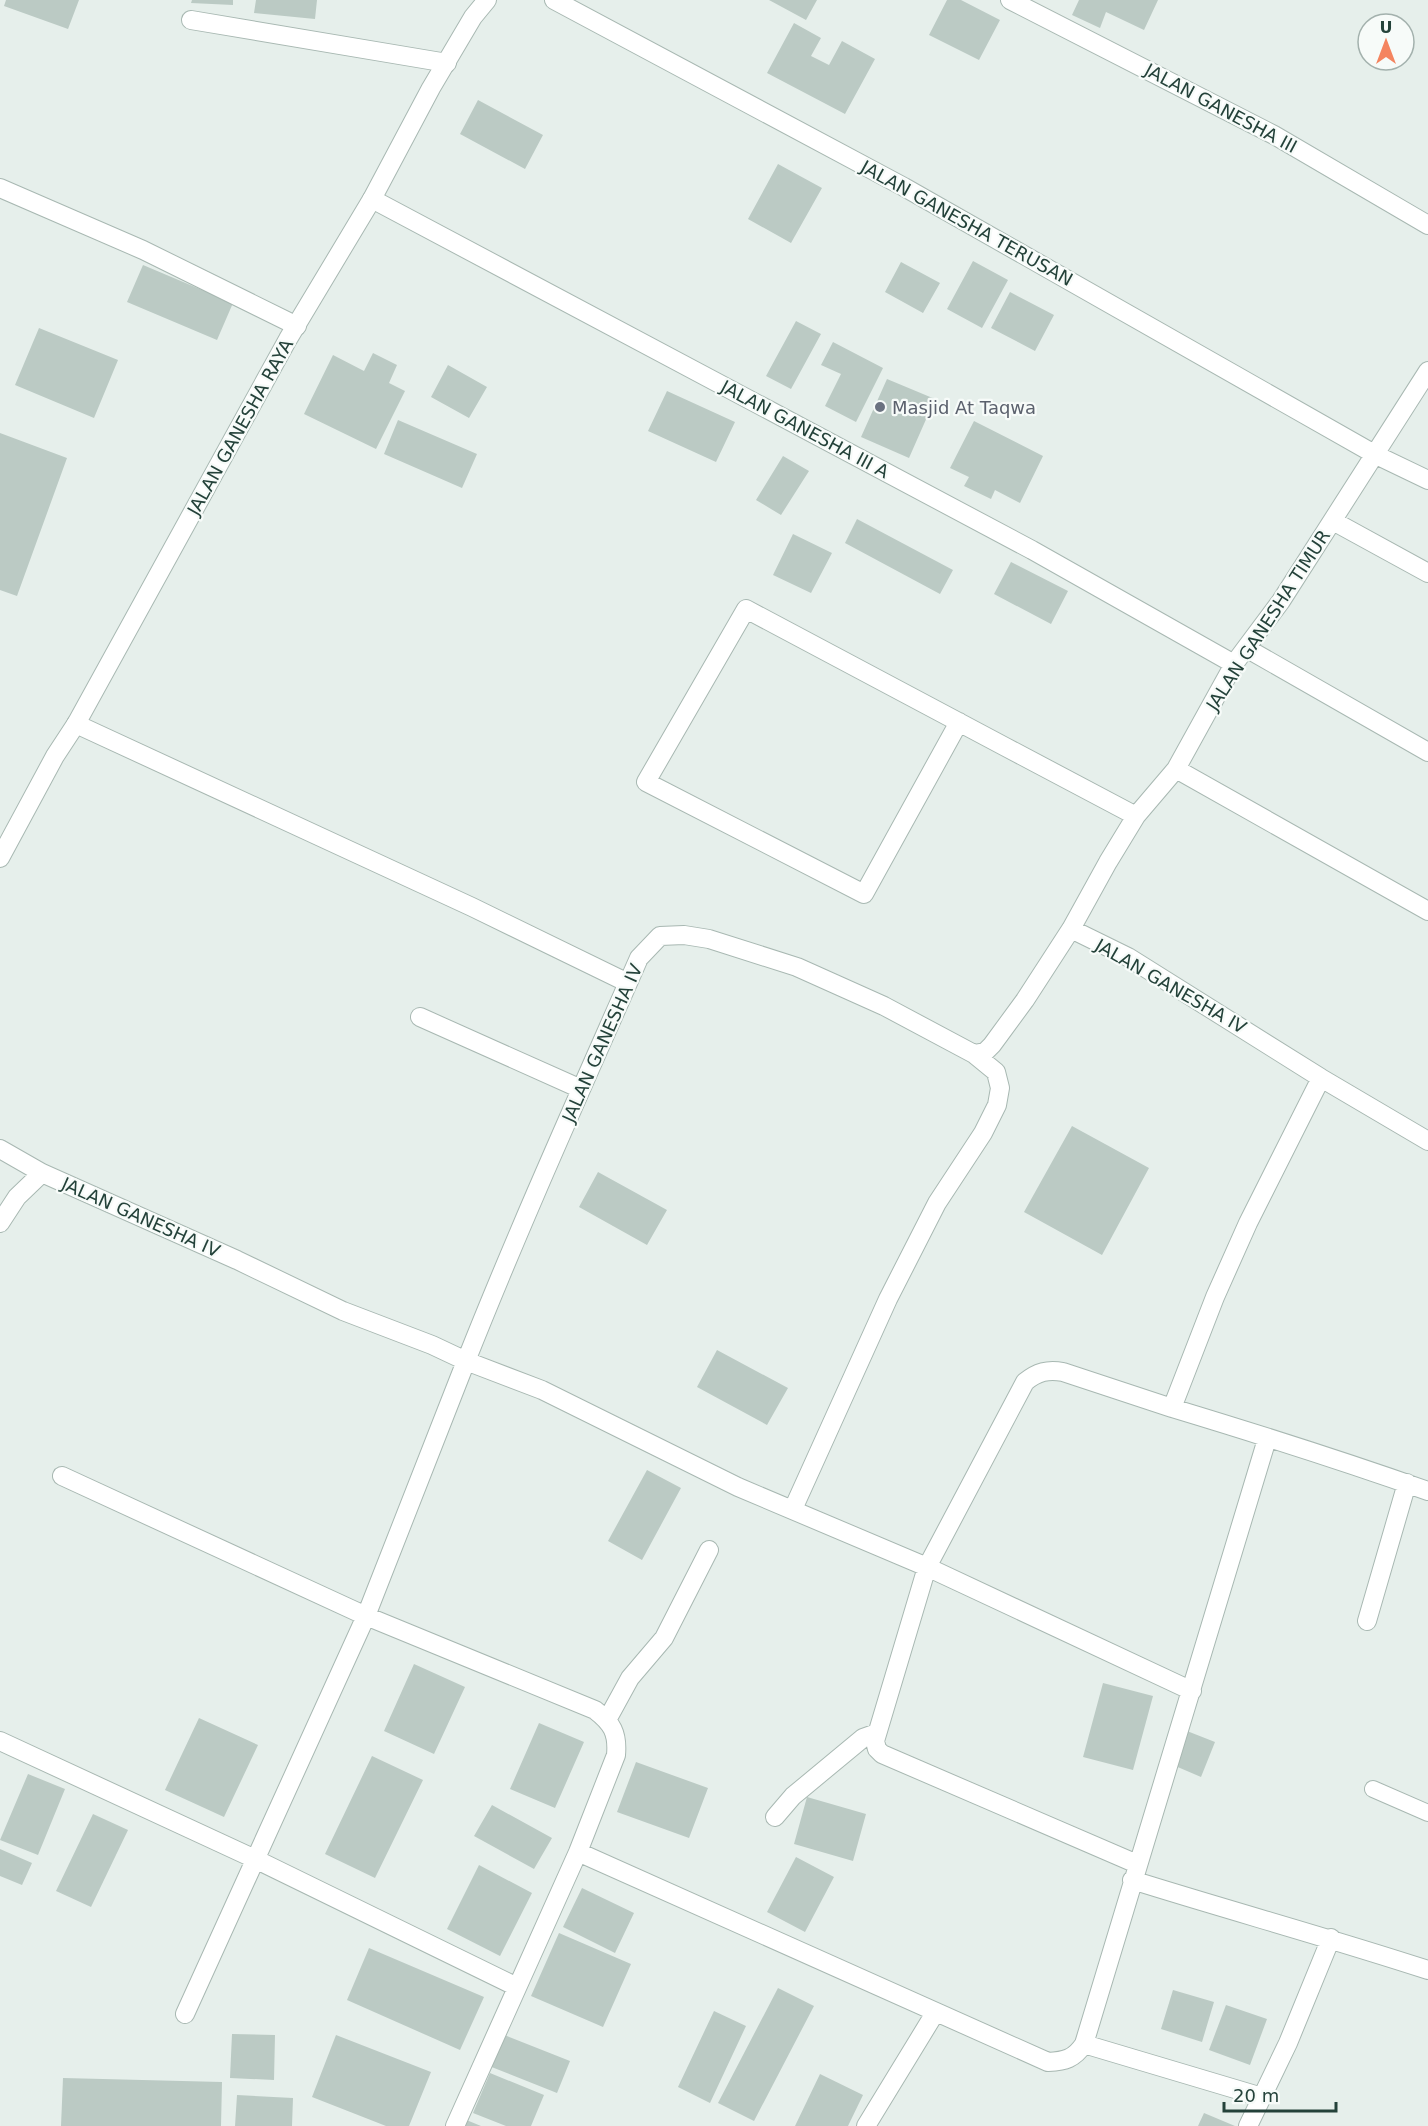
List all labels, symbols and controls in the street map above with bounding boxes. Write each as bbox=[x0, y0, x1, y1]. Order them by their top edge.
north arrow bbox=[1356, 12, 1416, 72]
text: U bbox=[1380, 18, 1393, 37]
street label: JALAN GANESHA III bbox=[1140, 59, 1301, 157]
street label: JALAN GANESHA TERUSAN bbox=[857, 155, 1077, 290]
street label: JALAN GANESHA RAYA bbox=[182, 335, 297, 520]
street label: JALAN GANESHA III A bbox=[716, 375, 893, 483]
place label: Masjid At Taqwa bbox=[892, 397, 1036, 418]
marker: Masjid At Taqwa bbox=[873, 400, 887, 414]
street label: JALAN GANESHA TIMUR bbox=[1201, 526, 1334, 715]
street label: JALAN GANESHA IV bbox=[1091, 934, 1251, 1038]
street label: JALAN GANESHA IV bbox=[557, 960, 647, 1126]
street label: JALAN GANESHA IV bbox=[58, 1172, 224, 1262]
scale bar bbox=[1224, 2075, 1336, 2113]
text: 20 m bbox=[1233, 2085, 1279, 2106]

